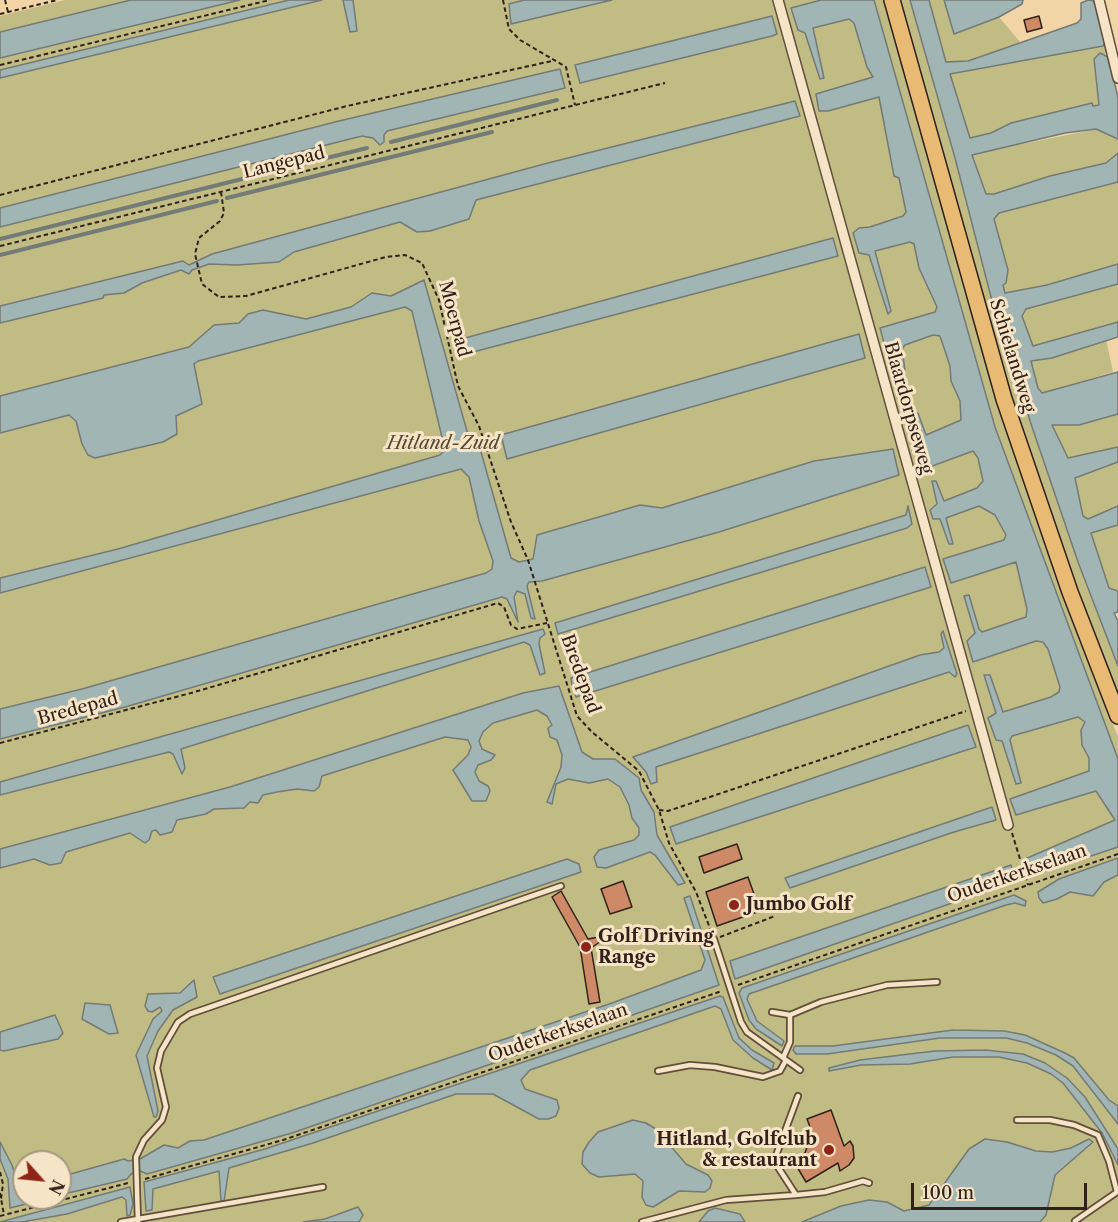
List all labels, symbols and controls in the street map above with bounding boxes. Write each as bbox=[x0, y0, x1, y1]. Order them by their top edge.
street label: Langepad bbox=[241, 142, 327, 184]
street label: Moerpad bbox=[433, 279, 475, 359]
street label: Schielandweg bbox=[984, 296, 1040, 416]
street label: Blaardorpseweg bbox=[879, 339, 937, 477]
park label: Hitland-Zuid bbox=[387, 433, 499, 455]
street label: Bredepad bbox=[556, 632, 604, 716]
street label: Bredepad bbox=[35, 688, 121, 730]
street label: Ouderkerkselaan bbox=[944, 840, 1090, 908]
place label: Jumbo Golf bbox=[746, 894, 851, 916]
marker: Jumbo Golf bbox=[727, 898, 741, 912]
place label: Golf Driving Range bbox=[598, 926, 714, 968]
marker: Golf Driving Range bbox=[579, 940, 593, 954]
street label: Ouderkerkselaan bbox=[485, 999, 631, 1067]
place label: Hitland, Golfclub & restaurant bbox=[656, 1129, 817, 1172]
marker: Hitland, Golfclub & restaurant bbox=[822, 1143, 836, 1157]
north arrow bbox=[12, 1150, 72, 1210]
scale bar bbox=[914, 1171, 1090, 1209]
text: N bbox=[44, 1177, 68, 1198]
text: 100 m bbox=[922, 1182, 974, 1204]

